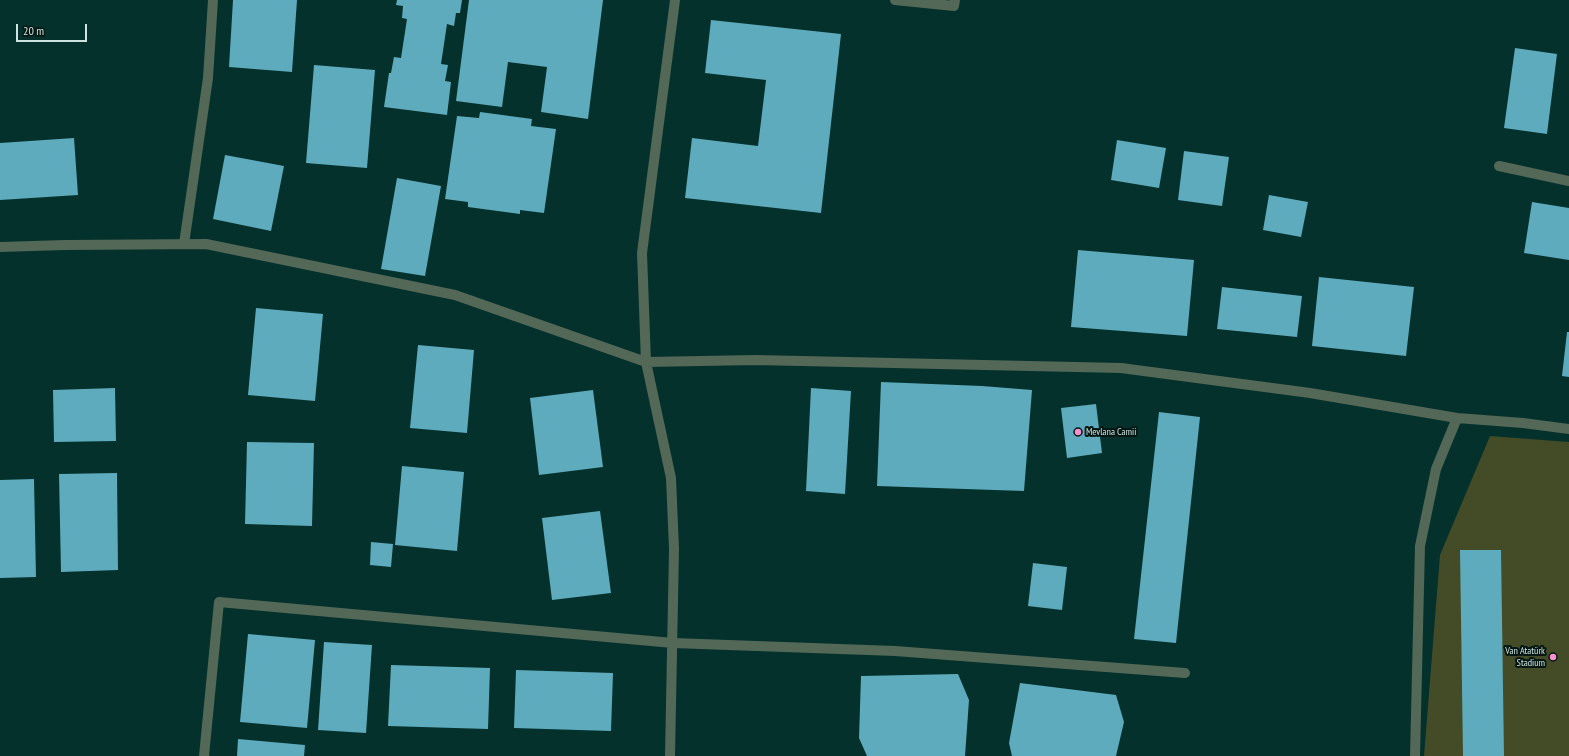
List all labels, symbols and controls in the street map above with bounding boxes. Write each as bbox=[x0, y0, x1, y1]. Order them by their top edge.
scale bar bbox=[18, 16, 89, 42]
text: 20 m bbox=[23, 23, 44, 38]
place label: Mevlana Camii bbox=[1086, 426, 1136, 438]
marker: Mevlana Camii bbox=[1073, 427, 1083, 437]
place label: Van Atatürk Stadium bbox=[1505, 645, 1545, 668]
marker: Van Atatürk Stadium bbox=[1548, 652, 1558, 662]

